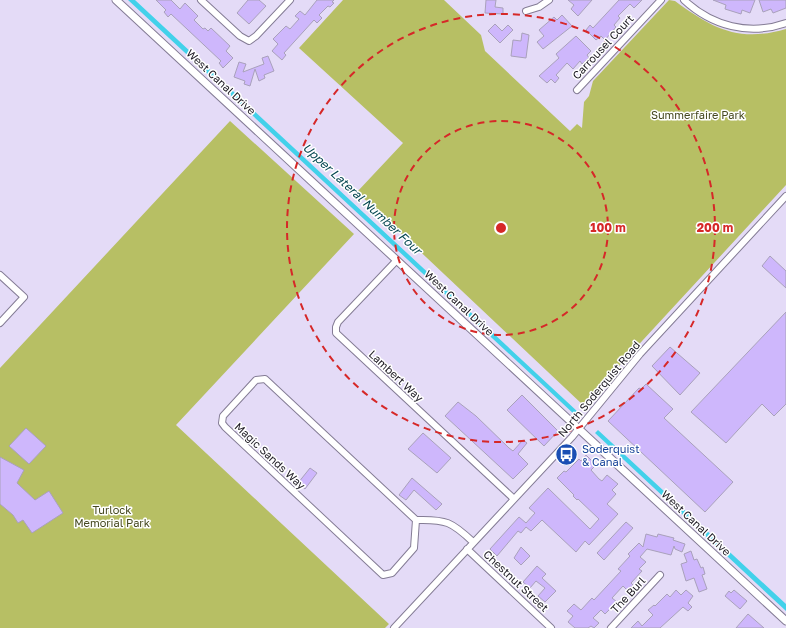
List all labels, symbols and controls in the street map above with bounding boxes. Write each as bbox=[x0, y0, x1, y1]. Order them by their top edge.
street label: Carrousel Court bbox=[569, 12, 636, 82]
street label: West Canal Drive bbox=[184, 46, 259, 117]
park label: Summerfaire Park bbox=[651, 108, 745, 121]
water label: Upper Lateral Number Four bbox=[300, 140, 427, 259]
text: 100 m bbox=[590, 220, 626, 235]
text: 200 m bbox=[697, 220, 733, 235]
centre of rings bbox=[494, 221, 508, 235]
street label: West Canal Drive bbox=[422, 267, 497, 338]
street label: North Soderquist Road bbox=[555, 338, 642, 439]
street label: Lambert Way bbox=[367, 347, 426, 404]
street label: Magic Sands Way bbox=[232, 420, 308, 492]
bus stop icon: Soderquist & Canal bbox=[554, 442, 580, 468]
place label: Soderquist & Canal bbox=[582, 442, 640, 468]
street label: West Canal Drive bbox=[659, 487, 734, 558]
park label: Turlock Memorial Park bbox=[74, 503, 150, 529]
street label: Chestnut Street bbox=[481, 547, 551, 614]
street label: The Burl bbox=[608, 574, 648, 615]

